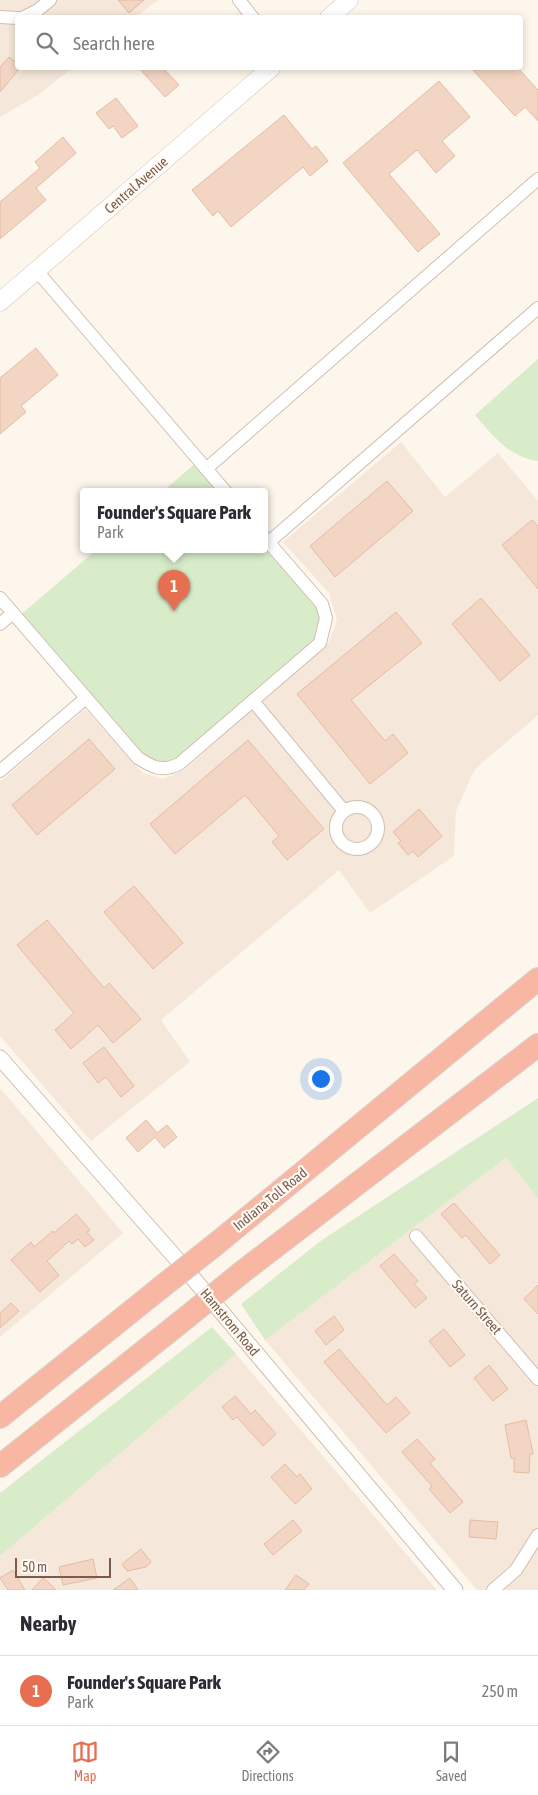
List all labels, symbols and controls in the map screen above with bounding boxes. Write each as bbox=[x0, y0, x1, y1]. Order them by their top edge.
search box bbox=[15, 15, 523, 70]
icon: search bbox=[33, 29, 61, 57]
text: Search here bbox=[73, 32, 155, 54]
street label: Central Avenue bbox=[101, 153, 171, 217]
popup bbox=[80, 488, 268, 553]
text: Founder's Square Park bbox=[97, 501, 251, 523]
text: Park bbox=[97, 523, 124, 541]
pin: 1 bbox=[158, 570, 190, 611]
your location bbox=[308, 1066, 334, 1092]
street label: Indiana Toll Road bbox=[230, 1164, 310, 1234]
street label: Saturn Street bbox=[449, 1277, 505, 1337]
street label: Hamstrom Road bbox=[197, 1285, 263, 1359]
scale bar bbox=[15, 1555, 111, 1578]
text: 50 m bbox=[22, 1559, 47, 1575]
text: Nearby bbox=[20, 1611, 76, 1635]
text: Founder's Square Park bbox=[67, 1671, 221, 1693]
text: 1 bbox=[32, 1682, 40, 1700]
text: 250 m bbox=[482, 1682, 518, 1700]
text: Park bbox=[67, 1693, 94, 1711]
tab: Map bbox=[71, 1738, 99, 1784]
tab: Directions bbox=[241, 1738, 294, 1784]
tab: Saved bbox=[436, 1738, 467, 1784]

